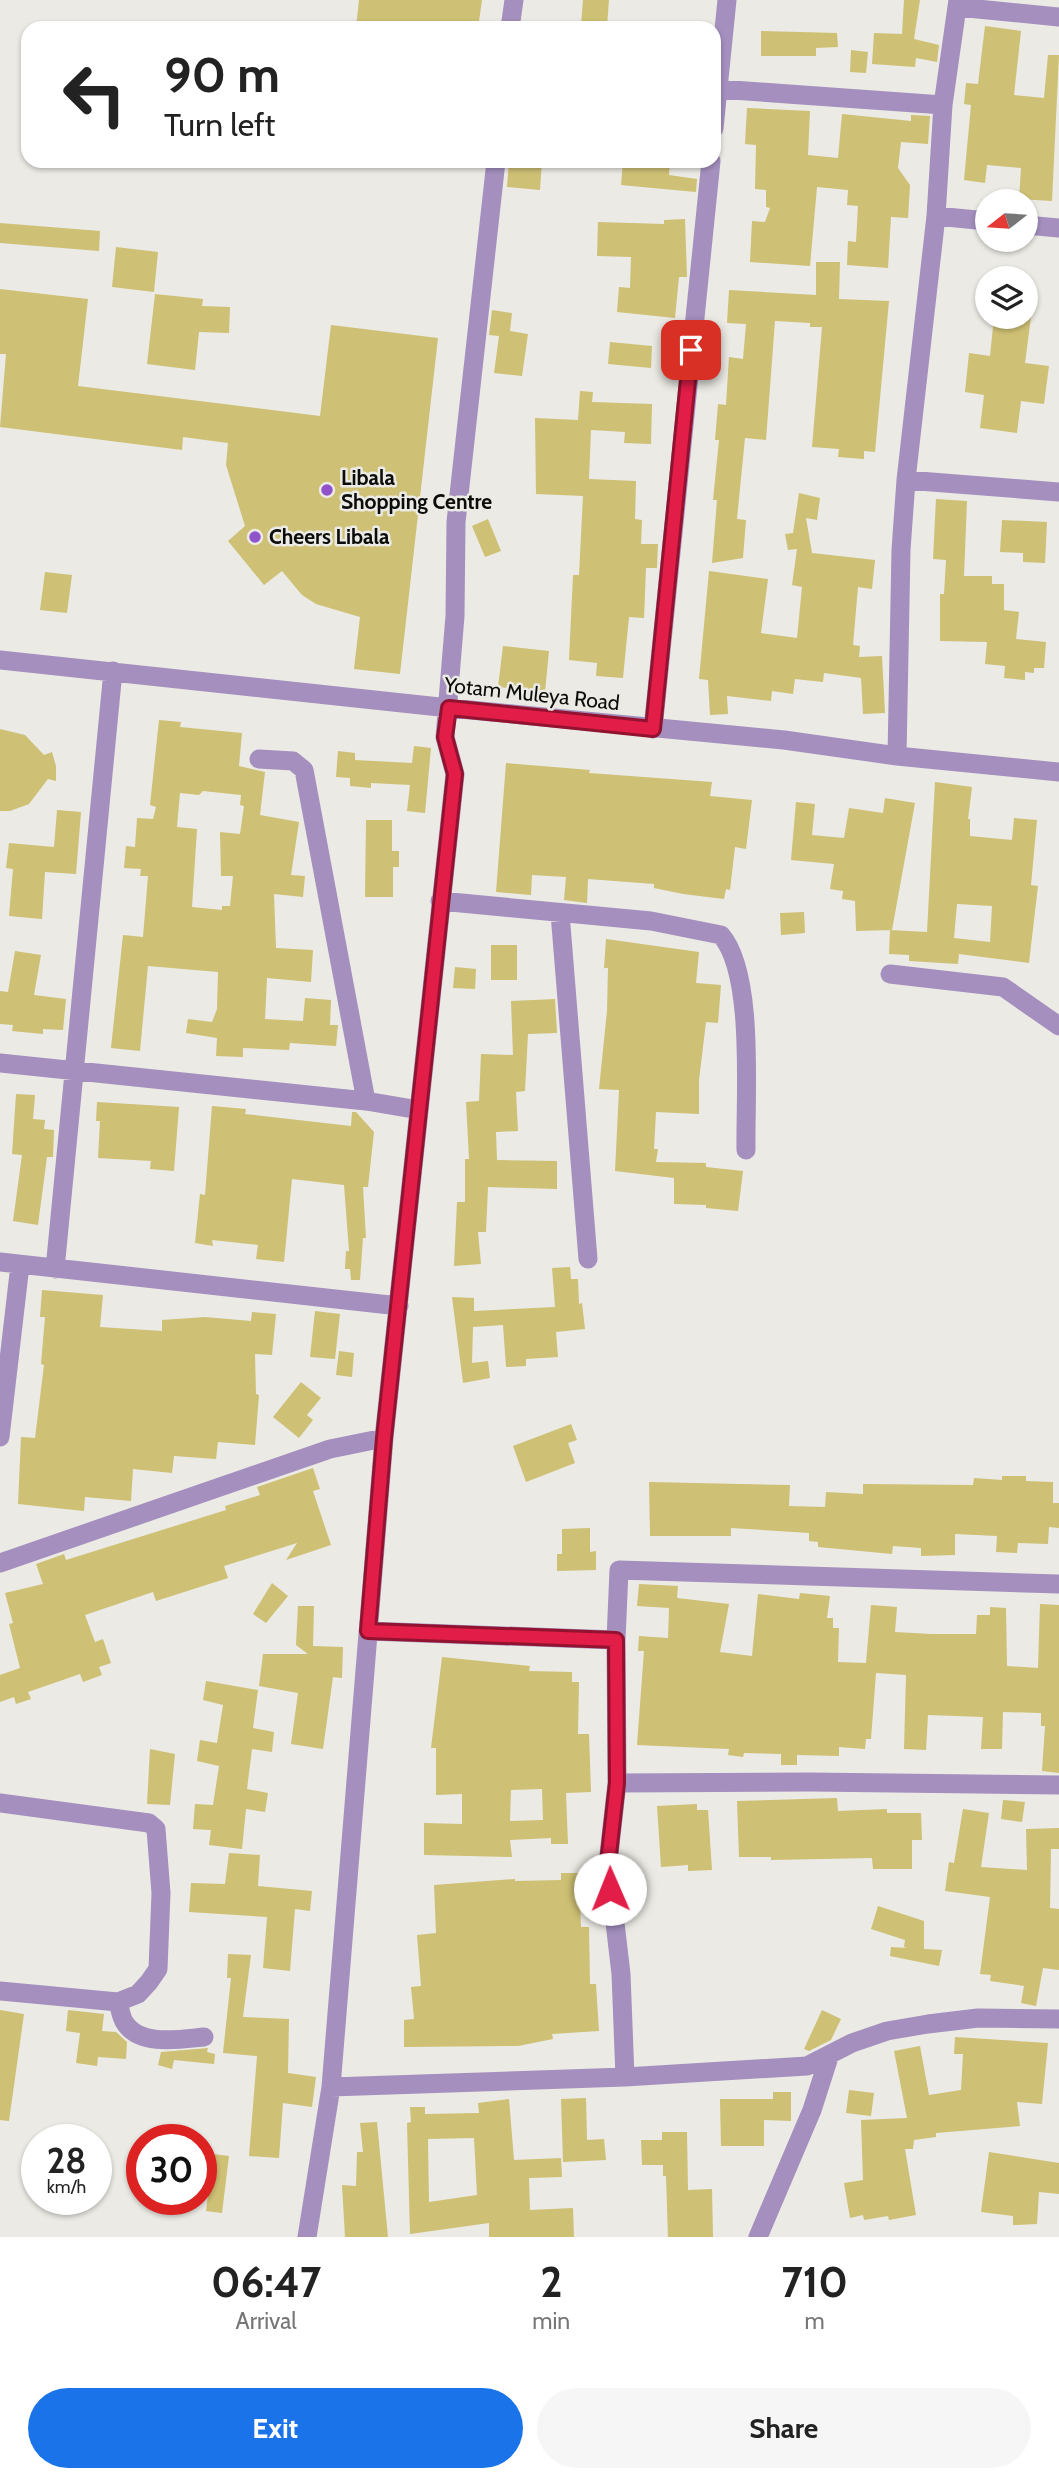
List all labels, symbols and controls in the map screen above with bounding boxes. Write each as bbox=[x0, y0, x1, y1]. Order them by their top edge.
text: 90 m bbox=[164, 45, 280, 104]
icon: left bbox=[49, 49, 140, 140]
text: Turn left bbox=[164, 105, 275, 144]
north arrow bbox=[975, 189, 1038, 252]
map controls bbox=[975, 189, 1038, 329]
button: layers bbox=[975, 266, 1038, 329]
pin bbox=[661, 320, 721, 380]
icon: arrive bbox=[672, 331, 710, 369]
place label: Libala Shopping Centre bbox=[341, 465, 492, 514]
marker: Libala Shopping Centre bbox=[319, 482, 335, 498]
place label: Cheers Libala bbox=[269, 524, 390, 549]
marker: Cheers Libala bbox=[247, 529, 263, 545]
street label: Yotam Muleya Road bbox=[442, 672, 621, 715]
position arrow bbox=[573, 1852, 647, 1926]
speed limit sign: 30 bbox=[126, 2124, 217, 2215]
text: 28 bbox=[47, 2139, 86, 2182]
text: km/h bbox=[47, 2176, 86, 2198]
text: 06:47 bbox=[211, 2256, 321, 2308]
text: 2 bbox=[540, 2256, 562, 2308]
text: 710 bbox=[781, 2256, 848, 2308]
text: Arrival bbox=[236, 2307, 297, 2335]
text: min bbox=[532, 2307, 570, 2335]
text: m bbox=[804, 2307, 825, 2335]
button: Exit bbox=[28, 2388, 523, 2468]
button: Share bbox=[537, 2388, 1031, 2468]

